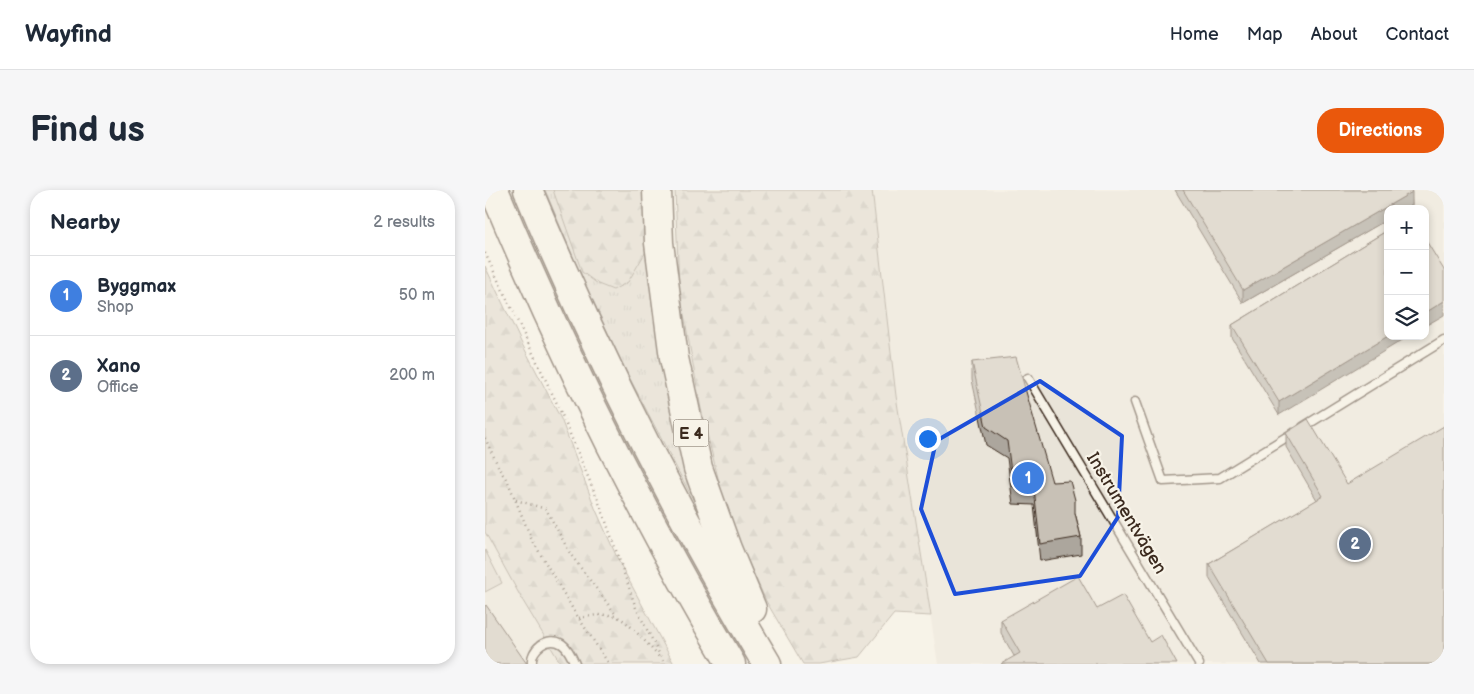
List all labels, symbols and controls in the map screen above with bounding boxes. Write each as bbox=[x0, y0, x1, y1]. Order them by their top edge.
text: Wayfind bbox=[25, 20, 112, 49]
text: Home bbox=[1170, 24, 1219, 45]
text: Map bbox=[1247, 24, 1283, 45]
text: About bbox=[1311, 24, 1358, 45]
text: Contact bbox=[1386, 24, 1449, 45]
button: Directions bbox=[1317, 108, 1444, 153]
text: Find us bbox=[30, 109, 145, 152]
map controls bbox=[1384, 205, 1429, 340]
button: + bbox=[1384, 205, 1429, 250]
text: Nearby bbox=[50, 210, 120, 235]
text: 2 results bbox=[373, 213, 435, 232]
button: − bbox=[1384, 250, 1429, 295]
text: Byggmax bbox=[97, 275, 176, 298]
text: 1 bbox=[63, 286, 69, 305]
text: 50 m bbox=[399, 286, 435, 305]
button: layers bbox=[1384, 295, 1429, 340]
text: Shop bbox=[97, 298, 134, 317]
text: Xano bbox=[97, 355, 141, 378]
text: 2 bbox=[61, 366, 71, 385]
text: 200 m bbox=[389, 366, 435, 385]
text: Office bbox=[97, 378, 139, 397]
road number: E 4 bbox=[673, 420, 709, 446]
your location bbox=[915, 426, 941, 452]
street label: Instrumentvägen bbox=[1082, 449, 1171, 578]
pin: 1 bbox=[1012, 459, 1044, 497]
pin: 2 bbox=[1339, 525, 1371, 563]

